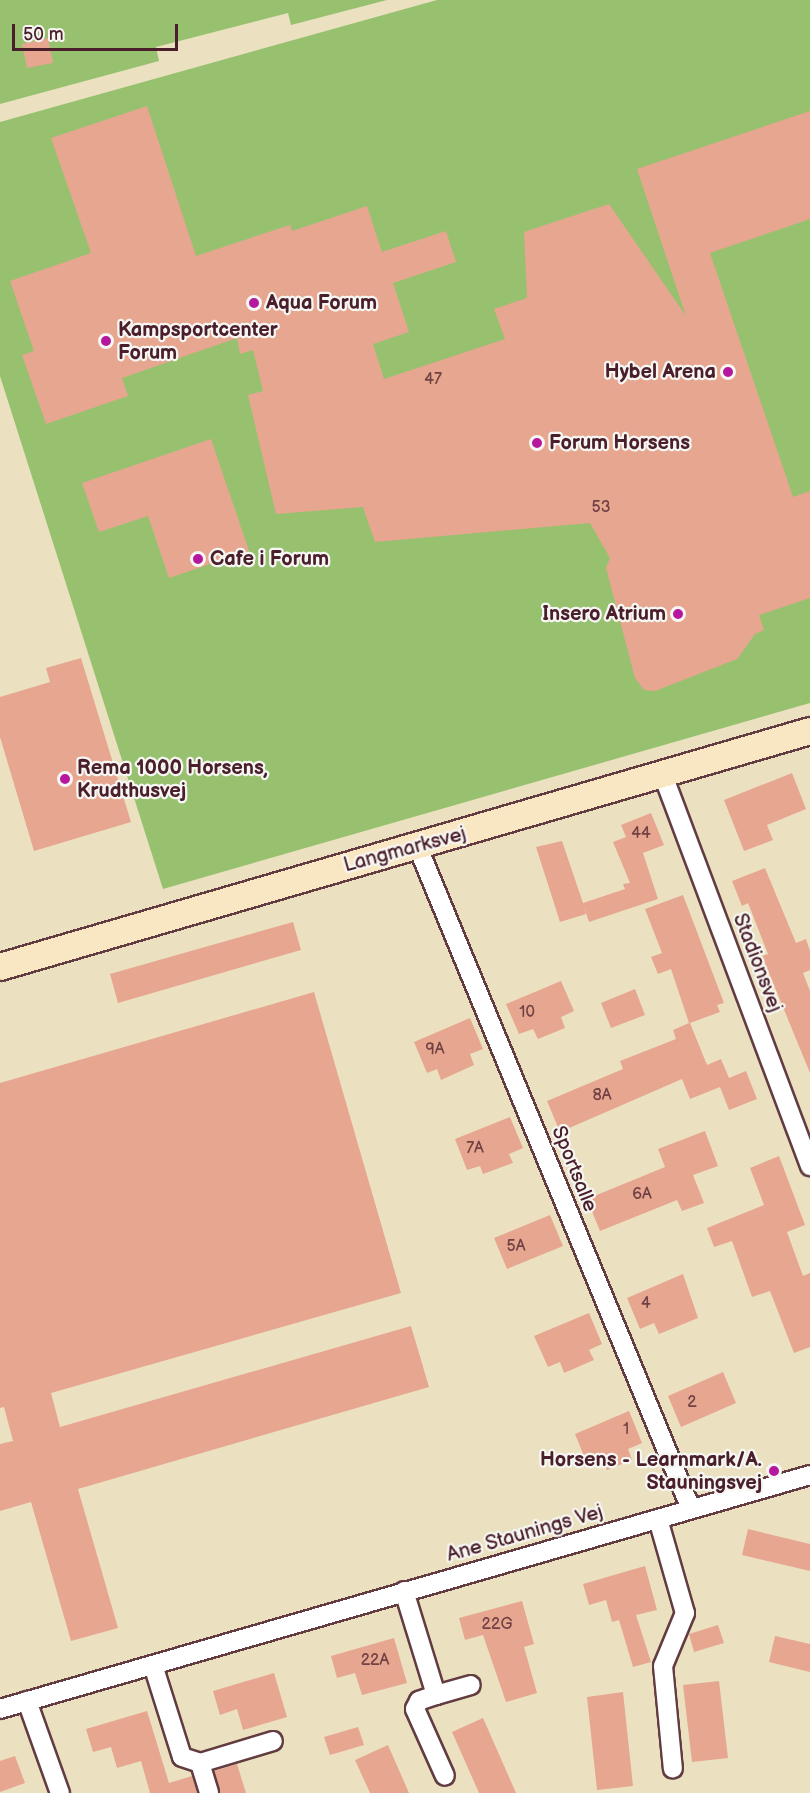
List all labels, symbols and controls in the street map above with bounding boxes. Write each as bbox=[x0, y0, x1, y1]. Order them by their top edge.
scale bar bbox=[15, 12, 182, 50]
text: 50 m bbox=[23, 24, 64, 45]
place label: Aqua Forum bbox=[266, 291, 377, 315]
marker: Aqua Forum bbox=[247, 296, 261, 310]
place label: Kampsportcenter Forum bbox=[118, 318, 278, 365]
marker: Kampsportcenter Forum bbox=[99, 334, 113, 348]
place label: Hybel Arena bbox=[605, 360, 716, 384]
marker: Hybel Arena bbox=[721, 365, 735, 379]
house number: 47 bbox=[424, 370, 442, 390]
place label: Forum Horsens bbox=[549, 431, 690, 455]
marker: Forum Horsens bbox=[530, 436, 544, 450]
house number: 53 bbox=[591, 498, 611, 518]
place label: Cafe i Forum bbox=[210, 547, 329, 571]
marker: Cafe i Forum bbox=[191, 552, 205, 566]
place label: Insero Atrium bbox=[542, 602, 666, 626]
marker: Insero Atrium bbox=[671, 607, 685, 621]
place label: Rema 1000 Horsens, Krudthusvej bbox=[77, 756, 268, 803]
marker: Rema 1000 Horsens, Krudthusvej bbox=[58, 772, 72, 786]
street label: Langmarksvej bbox=[341, 822, 469, 878]
house number: 44 bbox=[631, 824, 651, 844]
street label: Stadionsvej bbox=[727, 910, 787, 1016]
house number: 10 bbox=[519, 1003, 535, 1023]
house number: 9A bbox=[425, 1040, 445, 1060]
house number: 8A bbox=[592, 1086, 612, 1106]
street label: Sportsalle bbox=[546, 1123, 602, 1215]
house number: 7A bbox=[466, 1139, 484, 1159]
house number: 6A bbox=[632, 1185, 652, 1205]
house number: 5A bbox=[507, 1237, 525, 1257]
house number: 4 bbox=[641, 1294, 651, 1314]
house number: 2 bbox=[687, 1393, 697, 1413]
house number: 1 bbox=[623, 1420, 629, 1440]
place label: Horsens - Learnmark/A. Stauningsvej bbox=[540, 1448, 762, 1495]
marker: Horsens - Learnmark/A. Stauningsvej bbox=[767, 1464, 781, 1478]
street label: Ane Staunings Vej bbox=[444, 1500, 606, 1568]
house number: 22G bbox=[482, 1615, 512, 1635]
house number: 22A bbox=[361, 1651, 389, 1671]

